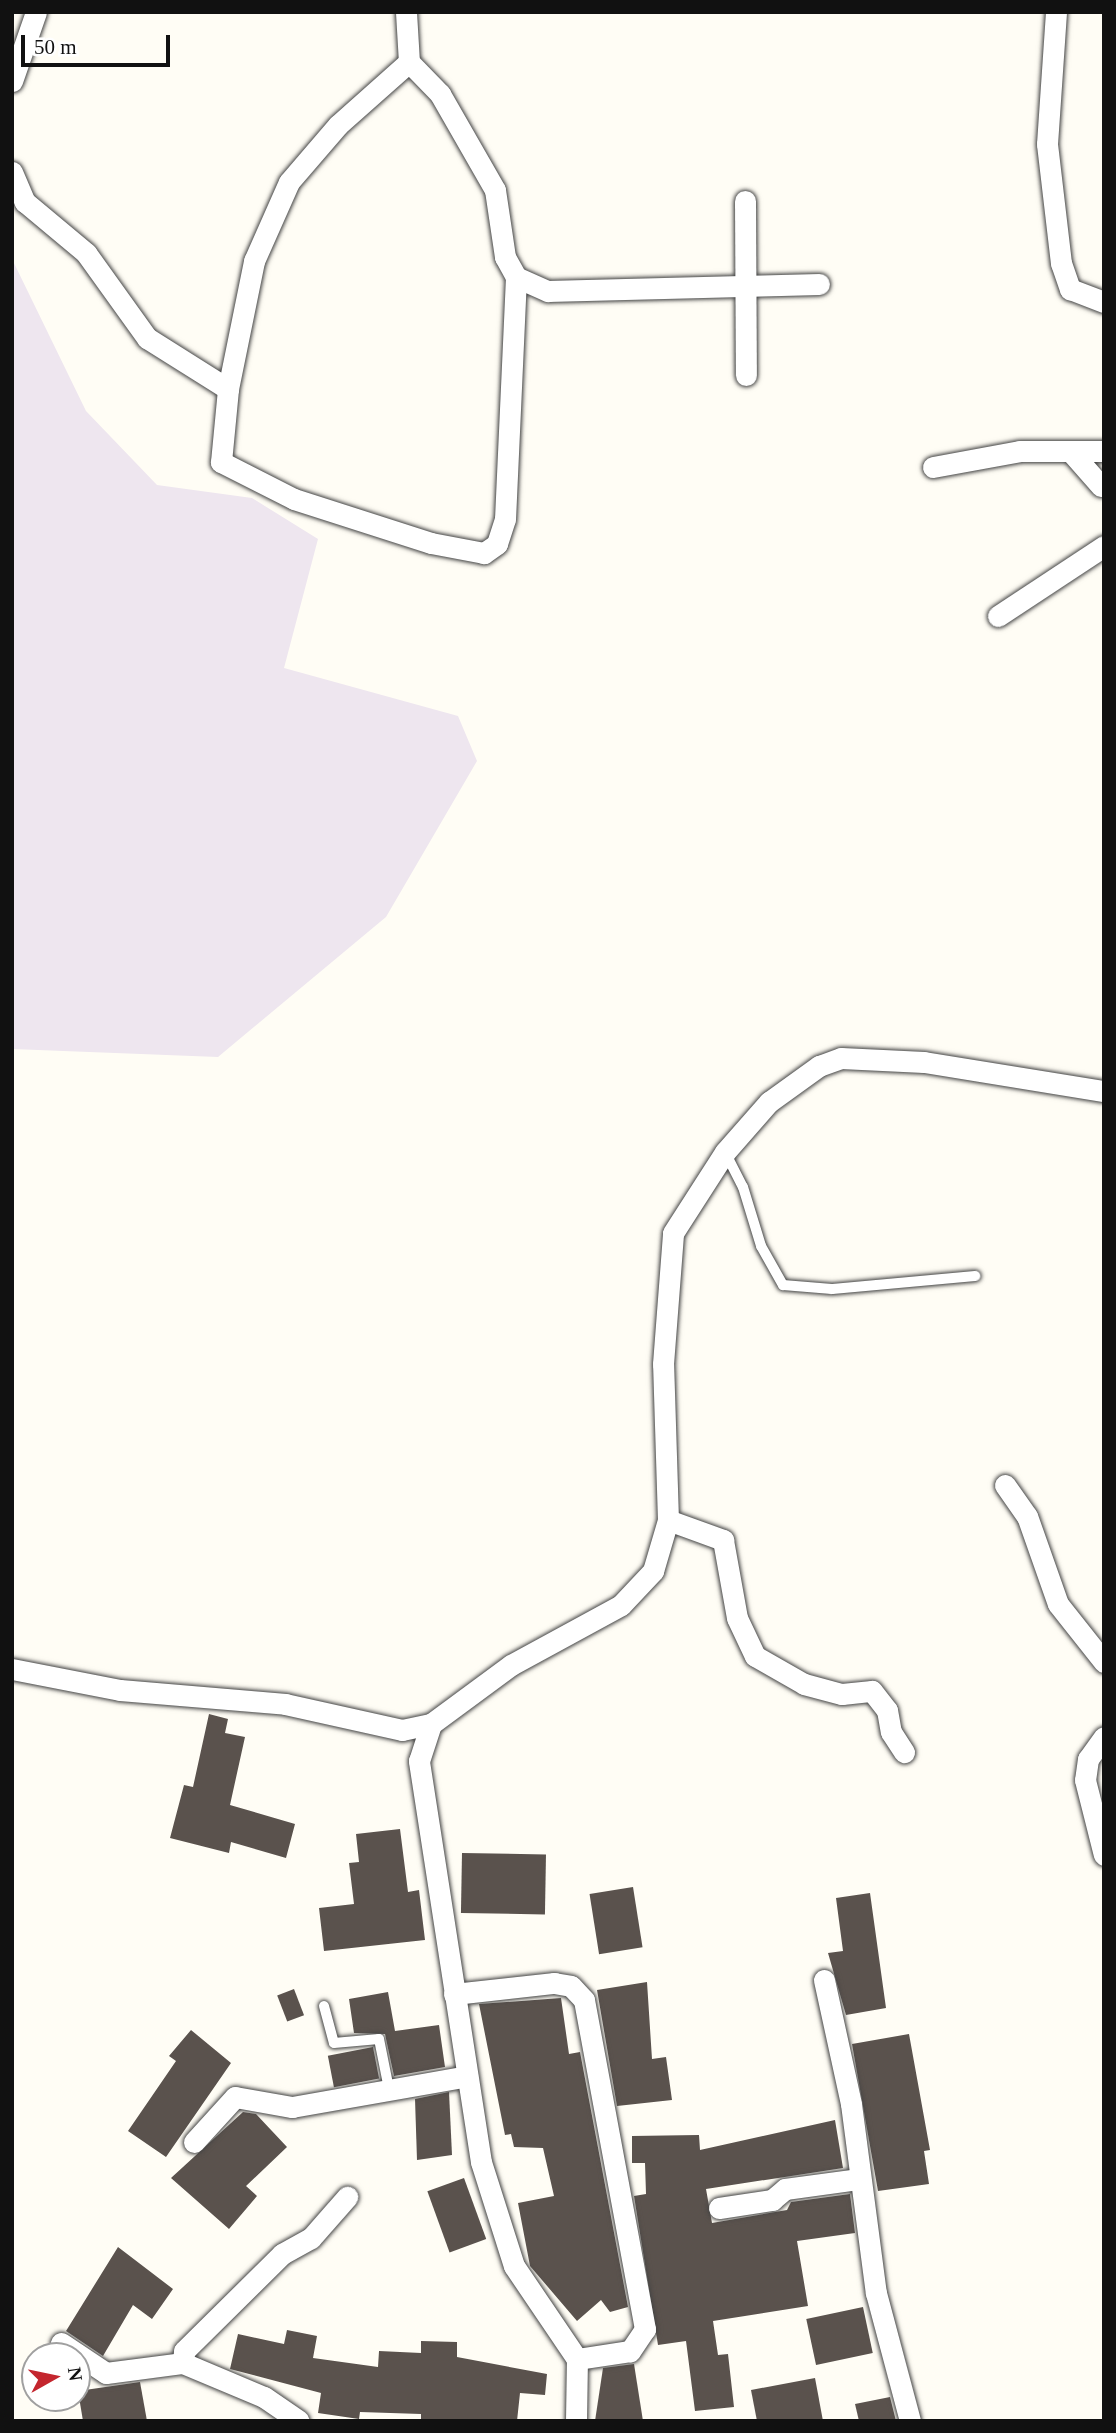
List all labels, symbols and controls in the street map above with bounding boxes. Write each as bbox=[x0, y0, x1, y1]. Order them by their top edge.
scale bar bbox=[24, 21, 173, 65]
text: 50 m bbox=[34, 35, 77, 59]
north arrow bbox=[21, 2342, 91, 2412]
text: N bbox=[64, 2366, 87, 2382]

